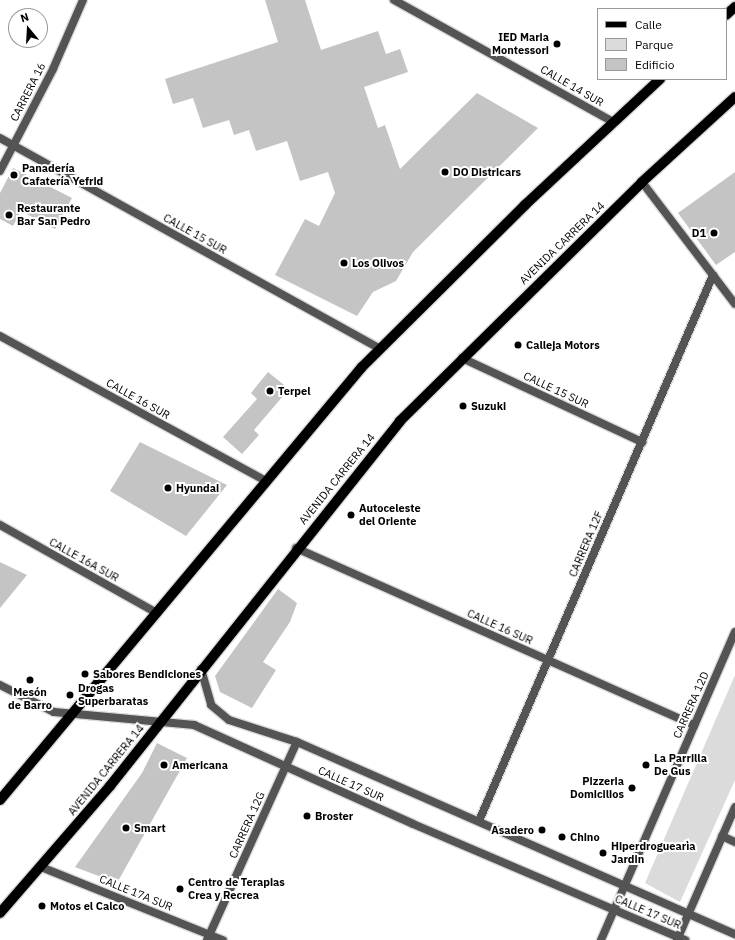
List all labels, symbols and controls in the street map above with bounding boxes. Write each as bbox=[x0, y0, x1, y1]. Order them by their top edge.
north arrow bbox=[8, 8, 48, 48]
legend bbox=[597, 8, 727, 80]
text: N bbox=[19, 10, 31, 25]
text: Calle bbox=[635, 17, 662, 32]
place label: IED Maria Montessori bbox=[492, 31, 549, 57]
text: Parque bbox=[635, 37, 673, 52]
marker: IED Maria Montessori bbox=[552, 39, 562, 49]
text: Edificio bbox=[635, 57, 674, 72]
street label: CARRERA 16 bbox=[8, 60, 48, 124]
street label: CALLE 14 SUR bbox=[538, 63, 606, 109]
place label: Panadería Cafatería Yefrid bbox=[22, 162, 103, 188]
place label: DO Districars bbox=[453, 165, 521, 179]
marker: DO Districars bbox=[440, 167, 450, 177]
marker: Panadería Cafatería Yefrid bbox=[9, 170, 19, 180]
street label: AVENIDA CARRERA 14 bbox=[517, 199, 607, 287]
place label: Restaurante Bar San Pedro bbox=[17, 202, 90, 228]
marker: Restaurante Bar San Pedro bbox=[4, 210, 14, 220]
street label: CALLE 15 SUR bbox=[161, 211, 229, 257]
place label: D1 bbox=[692, 226, 706, 240]
marker: D1 bbox=[709, 228, 719, 238]
place label: Los Olivos bbox=[352, 256, 404, 270]
marker: Los Olivos bbox=[339, 258, 349, 268]
place label: Calleja Motors bbox=[526, 338, 600, 352]
marker: Calleja Motors bbox=[513, 340, 523, 350]
street label: CALLE 15 SUR bbox=[521, 369, 591, 411]
street label: CALLE 16 SUR bbox=[104, 376, 172, 422]
place label: Terpel bbox=[278, 384, 311, 398]
marker: Terpel bbox=[265, 386, 275, 396]
place label: Suzuki bbox=[471, 399, 506, 413]
marker: Suzuki bbox=[458, 401, 468, 411]
street label: AVENIDA CARRERA 14 bbox=[296, 431, 378, 527]
place label: Hyundai bbox=[176, 481, 219, 495]
marker: Hyundai bbox=[163, 483, 173, 493]
place label: Autoceleste del Oriente bbox=[359, 502, 421, 528]
street label: CARRERA 12F bbox=[566, 509, 606, 579]
marker: Autoceleste del Oriente bbox=[346, 510, 356, 520]
street label: CALLE 16A SUR bbox=[47, 535, 121, 585]
street label: CALLE 16 SUR bbox=[465, 607, 535, 647]
place label: Sabores Bendiciones bbox=[93, 667, 201, 681]
marker: Sabores Bendiciones bbox=[80, 669, 90, 679]
street label: CARRERA 12D bbox=[670, 670, 712, 740]
marker: Mesón de Barro bbox=[25, 675, 35, 685]
place label: Drogas Superbaratas bbox=[78, 682, 148, 708]
place label: Mesón de Barro bbox=[8, 686, 52, 712]
marker: Drogas Superbaratas bbox=[65, 690, 75, 700]
street label: AVENIDA CARRERA 14 bbox=[65, 722, 147, 818]
place label: La Parrilla De Gus bbox=[654, 752, 707, 778]
place label: Americana bbox=[172, 758, 228, 772]
marker: Americana bbox=[159, 760, 169, 770]
marker: La Parrilla De Gus bbox=[641, 760, 651, 770]
street label: CALLE 17 SUR bbox=[316, 764, 386, 804]
place label: Pizzeria Domicilios bbox=[570, 775, 624, 801]
marker: Pizzeria Domicilios bbox=[627, 783, 637, 793]
street label: CARRERA 12G bbox=[226, 789, 268, 861]
place label: Broster bbox=[315, 809, 353, 823]
marker: Broster bbox=[302, 811, 312, 821]
place label: Smart bbox=[134, 821, 166, 835]
marker: Smart bbox=[121, 823, 131, 833]
place label: Asadero bbox=[491, 823, 534, 837]
marker: Asadero bbox=[537, 825, 547, 835]
place label: Chino bbox=[570, 830, 600, 844]
marker: Chino bbox=[557, 832, 567, 842]
place label: Hiperdroguearìa Jardin bbox=[611, 840, 696, 866]
marker: Hiperdroguearìa Jardin bbox=[598, 848, 608, 858]
street label: CALLE 17A SUR bbox=[98, 872, 174, 914]
place label: Centro de Terapias Crea y Recrea bbox=[188, 876, 285, 902]
marker: Centro de Terapias Crea y Recrea bbox=[175, 884, 185, 894]
street label: CALLE 17 SUR bbox=[613, 892, 683, 932]
place label: Motos el Calco bbox=[50, 899, 124, 913]
marker: Motos el Calco bbox=[37, 901, 47, 911]

